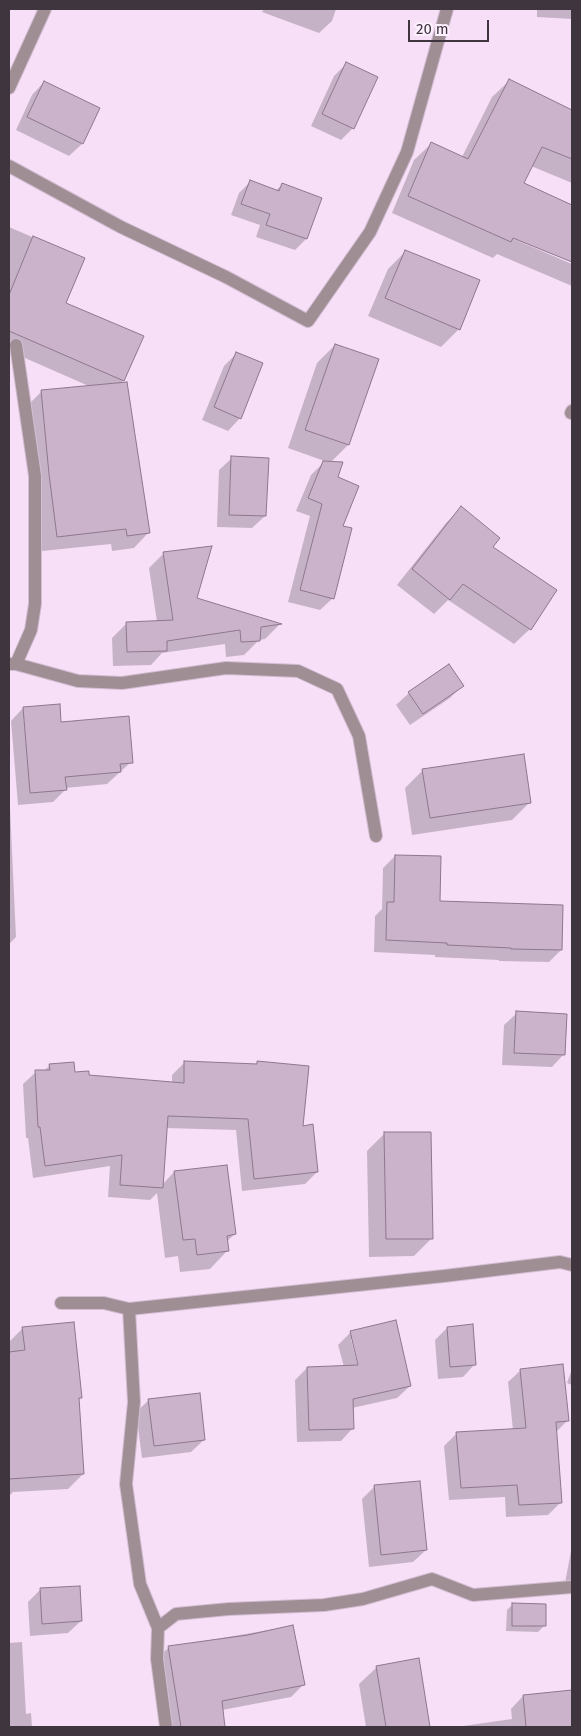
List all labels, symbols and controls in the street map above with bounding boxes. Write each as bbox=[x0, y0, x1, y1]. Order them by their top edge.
scale bar bbox=[411, 10, 492, 42]
text: 20 m bbox=[416, 20, 449, 38]

